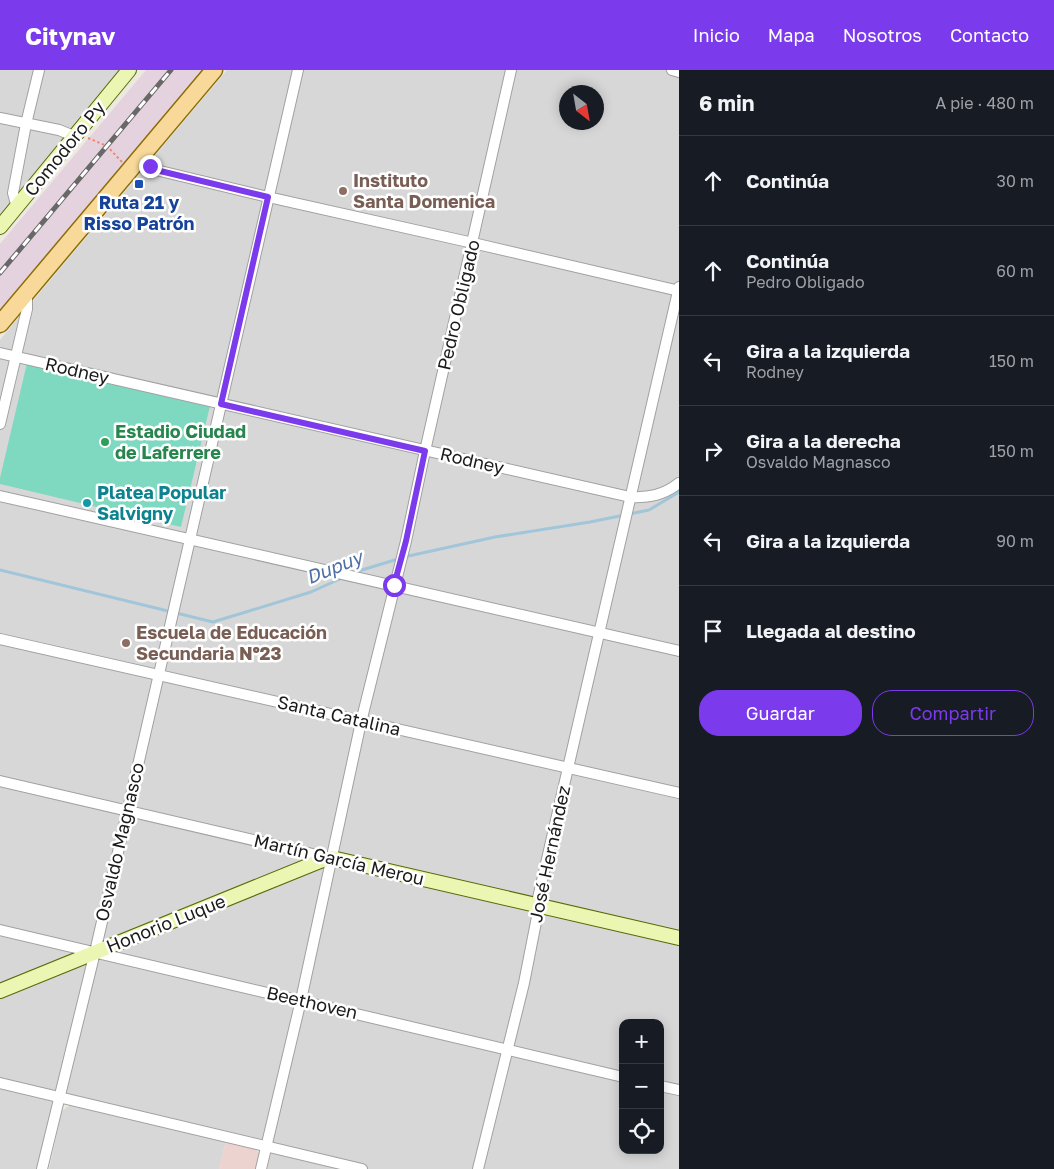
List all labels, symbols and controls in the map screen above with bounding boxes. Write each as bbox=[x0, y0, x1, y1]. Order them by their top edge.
text: Citynav bbox=[25, 21, 115, 50]
text: Inicio bbox=[693, 24, 740, 46]
text: Mapa bbox=[768, 24, 815, 46]
text: Nosotros bbox=[843, 24, 922, 46]
text: Contacto bbox=[950, 24, 1029, 46]
north arrow bbox=[559, 85, 604, 130]
text: 6 min bbox=[699, 90, 754, 116]
text: A pie · 480 m bbox=[935, 93, 1034, 113]
street label: Comodoro Py bbox=[19, 96, 109, 200]
route end bbox=[139, 155, 162, 178]
icon: ahead bbox=[699, 167, 727, 195]
place label: Instituto Santa Domenica bbox=[353, 169, 495, 212]
text: Continúa bbox=[746, 169, 829, 192]
text: 30 m bbox=[997, 171, 1034, 191]
marker: Ruta 21 y Risso Patrón bbox=[133, 178, 145, 190]
marker: Instituto Santa Domenica bbox=[337, 185, 349, 197]
place label: Ruta 21 y Risso Patrón bbox=[84, 191, 194, 234]
street label: Pedro Obligado bbox=[432, 237, 484, 372]
text: Continúa bbox=[746, 249, 829, 272]
icon: ahead bbox=[699, 257, 727, 285]
text: 60 m bbox=[996, 261, 1034, 281]
text: Pedro Obligado bbox=[746, 272, 865, 292]
text: Gira a la izquierda bbox=[746, 339, 910, 362]
icon: left bbox=[699, 347, 727, 375]
text: 150 m bbox=[989, 351, 1034, 371]
street label: Rodney bbox=[43, 352, 111, 388]
text: Rodney bbox=[746, 362, 804, 382]
place label: Estadio Ciudad de Laferrere bbox=[115, 420, 246, 463]
text: Gira a la derecha bbox=[746, 429, 901, 452]
marker: Estadio Ciudad de Laferrere bbox=[99, 436, 111, 448]
icon: right bbox=[699, 437, 727, 465]
text: 150 m bbox=[989, 441, 1034, 461]
street label: Rodney bbox=[438, 442, 506, 478]
text: Osvaldo Magnasco bbox=[746, 452, 891, 472]
place label: Platea Popular Salvigny bbox=[97, 481, 226, 524]
marker: Platea Popular Salvigny bbox=[81, 497, 93, 509]
icon: left bbox=[699, 527, 727, 555]
text: Gira a la izquierda bbox=[746, 529, 910, 552]
text: 90 m bbox=[996, 531, 1034, 551]
water label: Dupuy bbox=[302, 544, 367, 588]
route start bbox=[383, 574, 406, 597]
icon: arrive bbox=[699, 617, 727, 645]
text: Llegada al destino bbox=[746, 619, 916, 642]
place label: Escuela de Educación Secundaria Nº23 bbox=[136, 621, 327, 664]
marker: Escuela de Educación Secundaria Nº23 bbox=[120, 637, 132, 649]
street label: Santa Catalina bbox=[275, 690, 403, 740]
button: Guardar bbox=[699, 690, 862, 736]
button: Compartir bbox=[872, 690, 1034, 736]
street label: Osvaldo Magnasco bbox=[90, 760, 148, 923]
street label: José Hernández bbox=[524, 783, 574, 924]
street label: Martín García Merou bbox=[252, 829, 427, 889]
street label: Honorio Luque bbox=[103, 889, 228, 957]
street label: Beethoven bbox=[264, 981, 360, 1023]
map controls bbox=[619, 1019, 664, 1154]
button: + bbox=[619, 1019, 664, 1064]
button: − bbox=[619, 1064, 664, 1109]
button: locate bbox=[619, 1109, 664, 1154]

